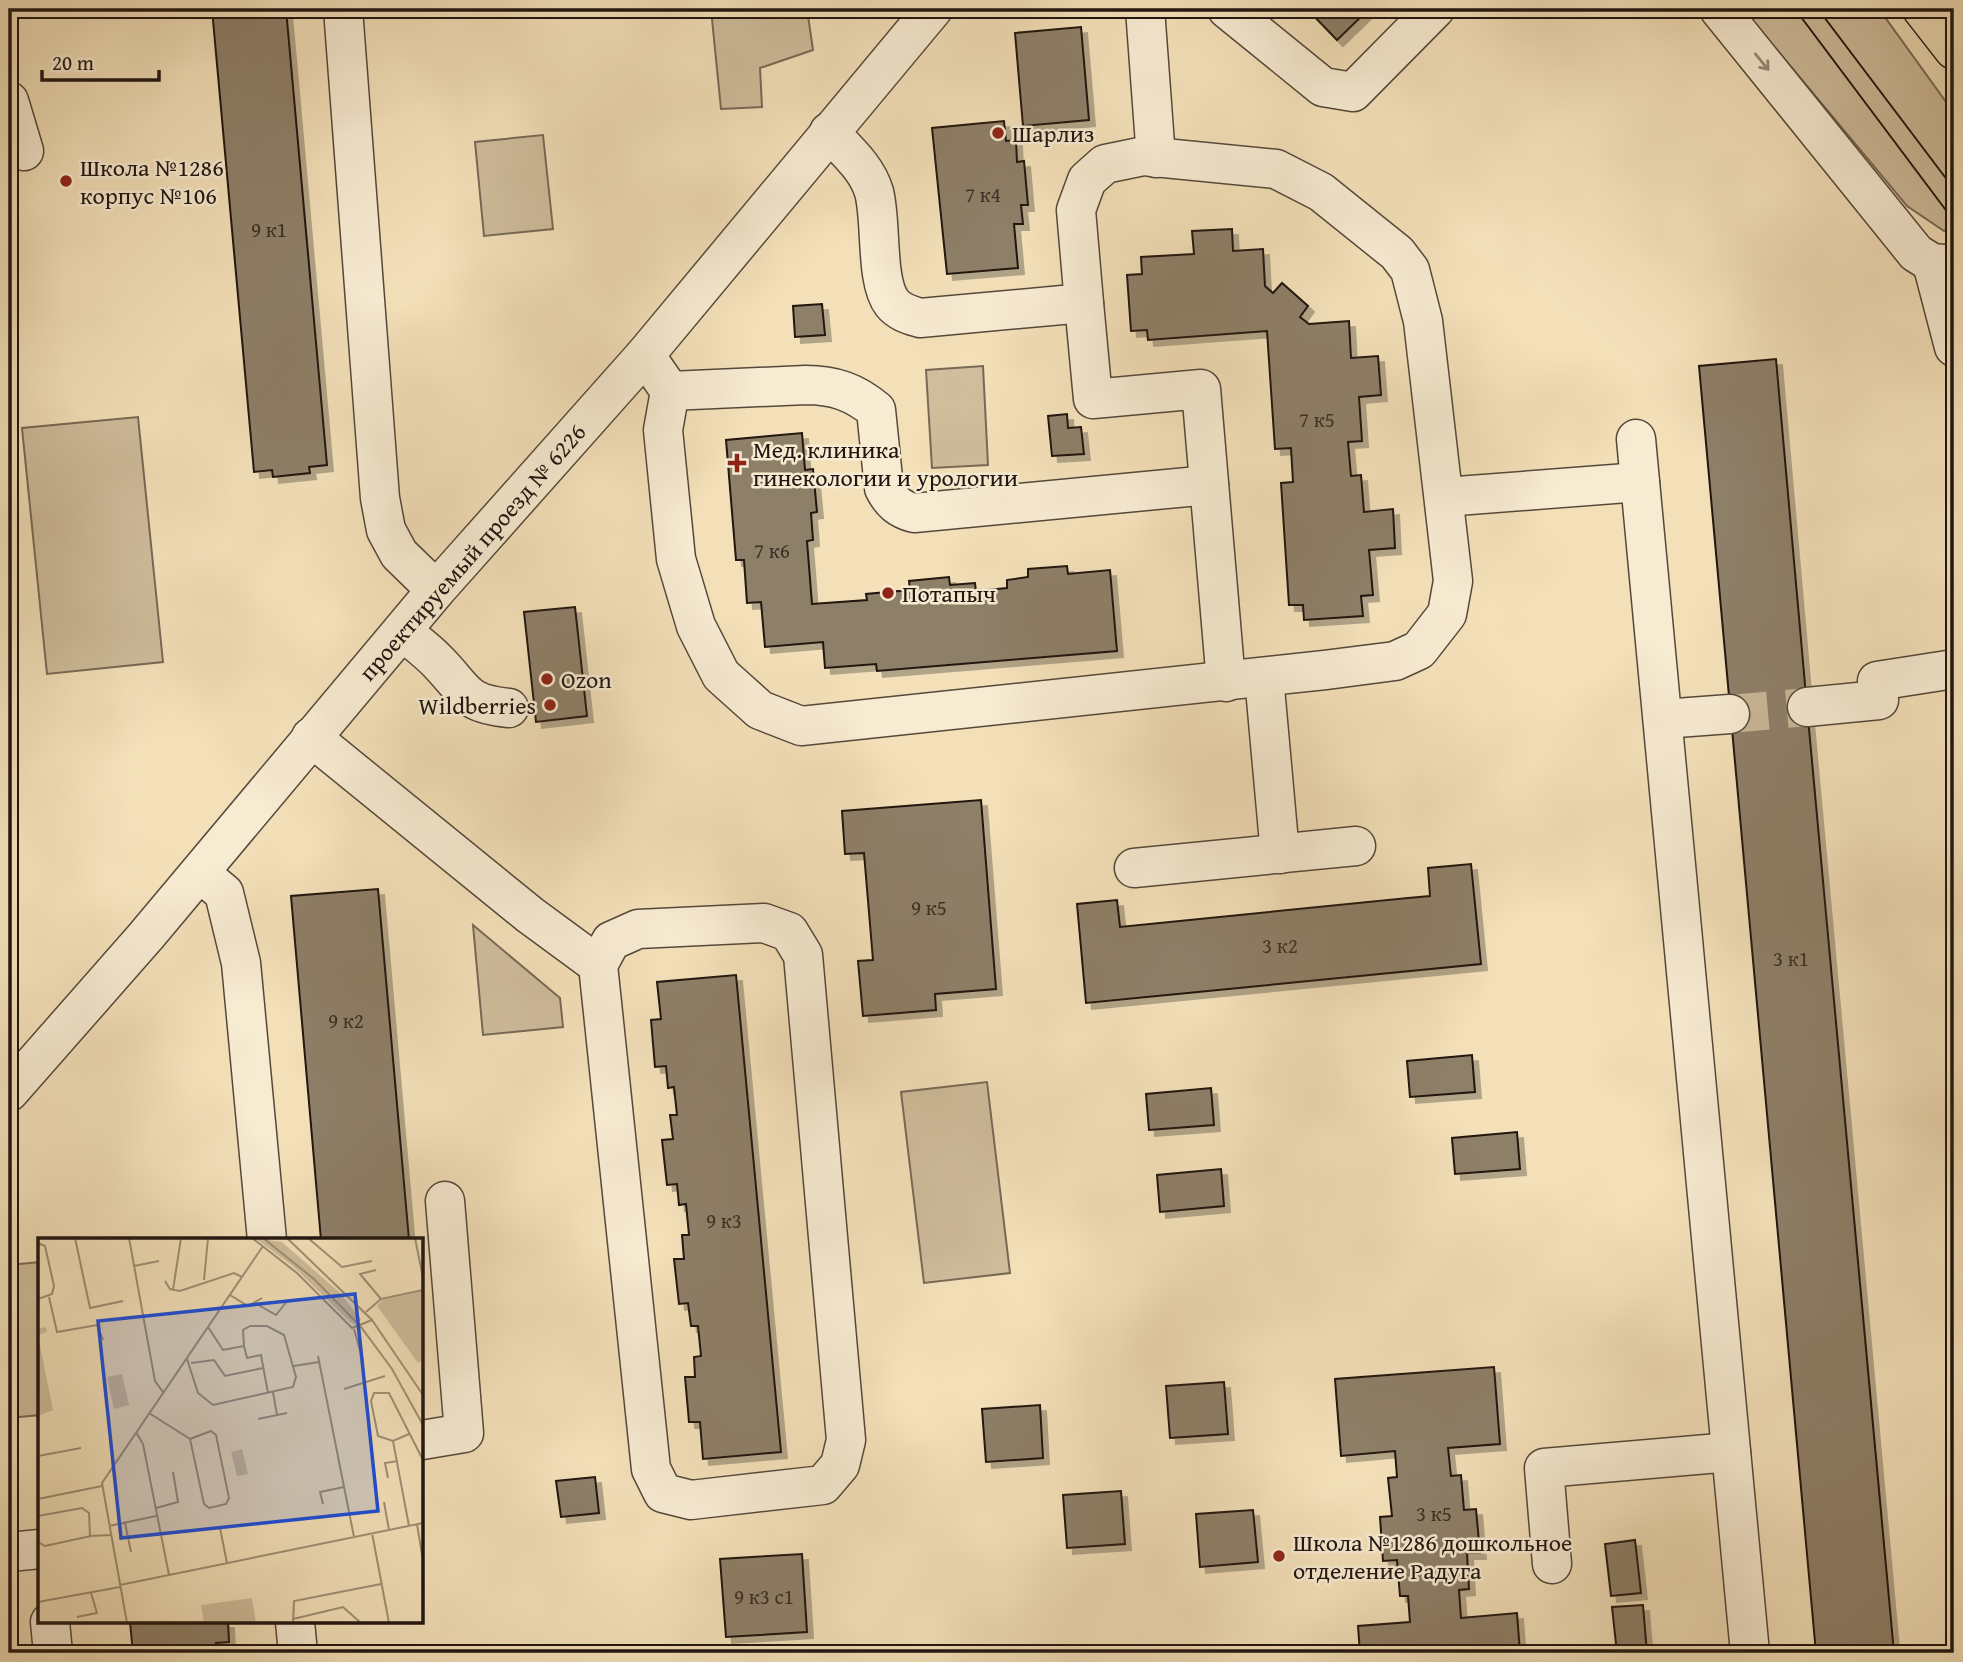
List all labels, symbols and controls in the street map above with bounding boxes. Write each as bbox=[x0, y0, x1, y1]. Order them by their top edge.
scale bar bbox=[42, 38, 159, 82]
text: 20 m bbox=[52, 47, 94, 78]
one-way arrow bbox=[1754, 52, 1770, 70]
place label: Шарлиз bbox=[1012, 116, 1094, 151]
marker: Шарлиз bbox=[990, 125, 1006, 141]
place label: Школа №1286 корпус №106 bbox=[80, 150, 224, 213]
marker: Школа №1286 корпус №106 bbox=[58, 173, 74, 189]
house number: 7 к4 bbox=[965, 179, 1001, 210]
house number: 9 к1 bbox=[251, 214, 287, 245]
house number: 7 к5 bbox=[1299, 404, 1335, 435]
street label: проектируемый проезд № 6226 bbox=[350, 416, 594, 688]
place label: Мед. клиника гинекологии и урологии bbox=[753, 432, 1018, 495]
marker: Мед. клиника гинекологии и урологии bbox=[727, 453, 747, 473]
house number: 7 к6 bbox=[754, 535, 790, 566]
place label: Потапыч bbox=[902, 576, 996, 611]
marker: Потапыч bbox=[880, 585, 896, 601]
place label: Ozon bbox=[561, 662, 612, 697]
marker: Ozon bbox=[539, 671, 555, 687]
place label: Wildberries bbox=[418, 688, 536, 723]
marker: Wildberries bbox=[542, 697, 558, 713]
house number: 9 к5 bbox=[911, 892, 947, 923]
house number: 3 к2 bbox=[1262, 930, 1298, 961]
house number: 3 к1 bbox=[1773, 943, 1809, 974]
house number: 9 к2 bbox=[328, 1005, 364, 1036]
house number: 9 к3 bbox=[706, 1205, 742, 1236]
inset map bbox=[38, 1238, 424, 1624]
house number: 3 к5 bbox=[1416, 1498, 1452, 1529]
place label: Школа №1286 дошкольное отделение Радуга bbox=[1293, 1525, 1572, 1588]
marker: Школа №1286 дошкольное отделение Радуга bbox=[1271, 1548, 1287, 1564]
house number: 9 к3 с1 bbox=[734, 1581, 794, 1612]

